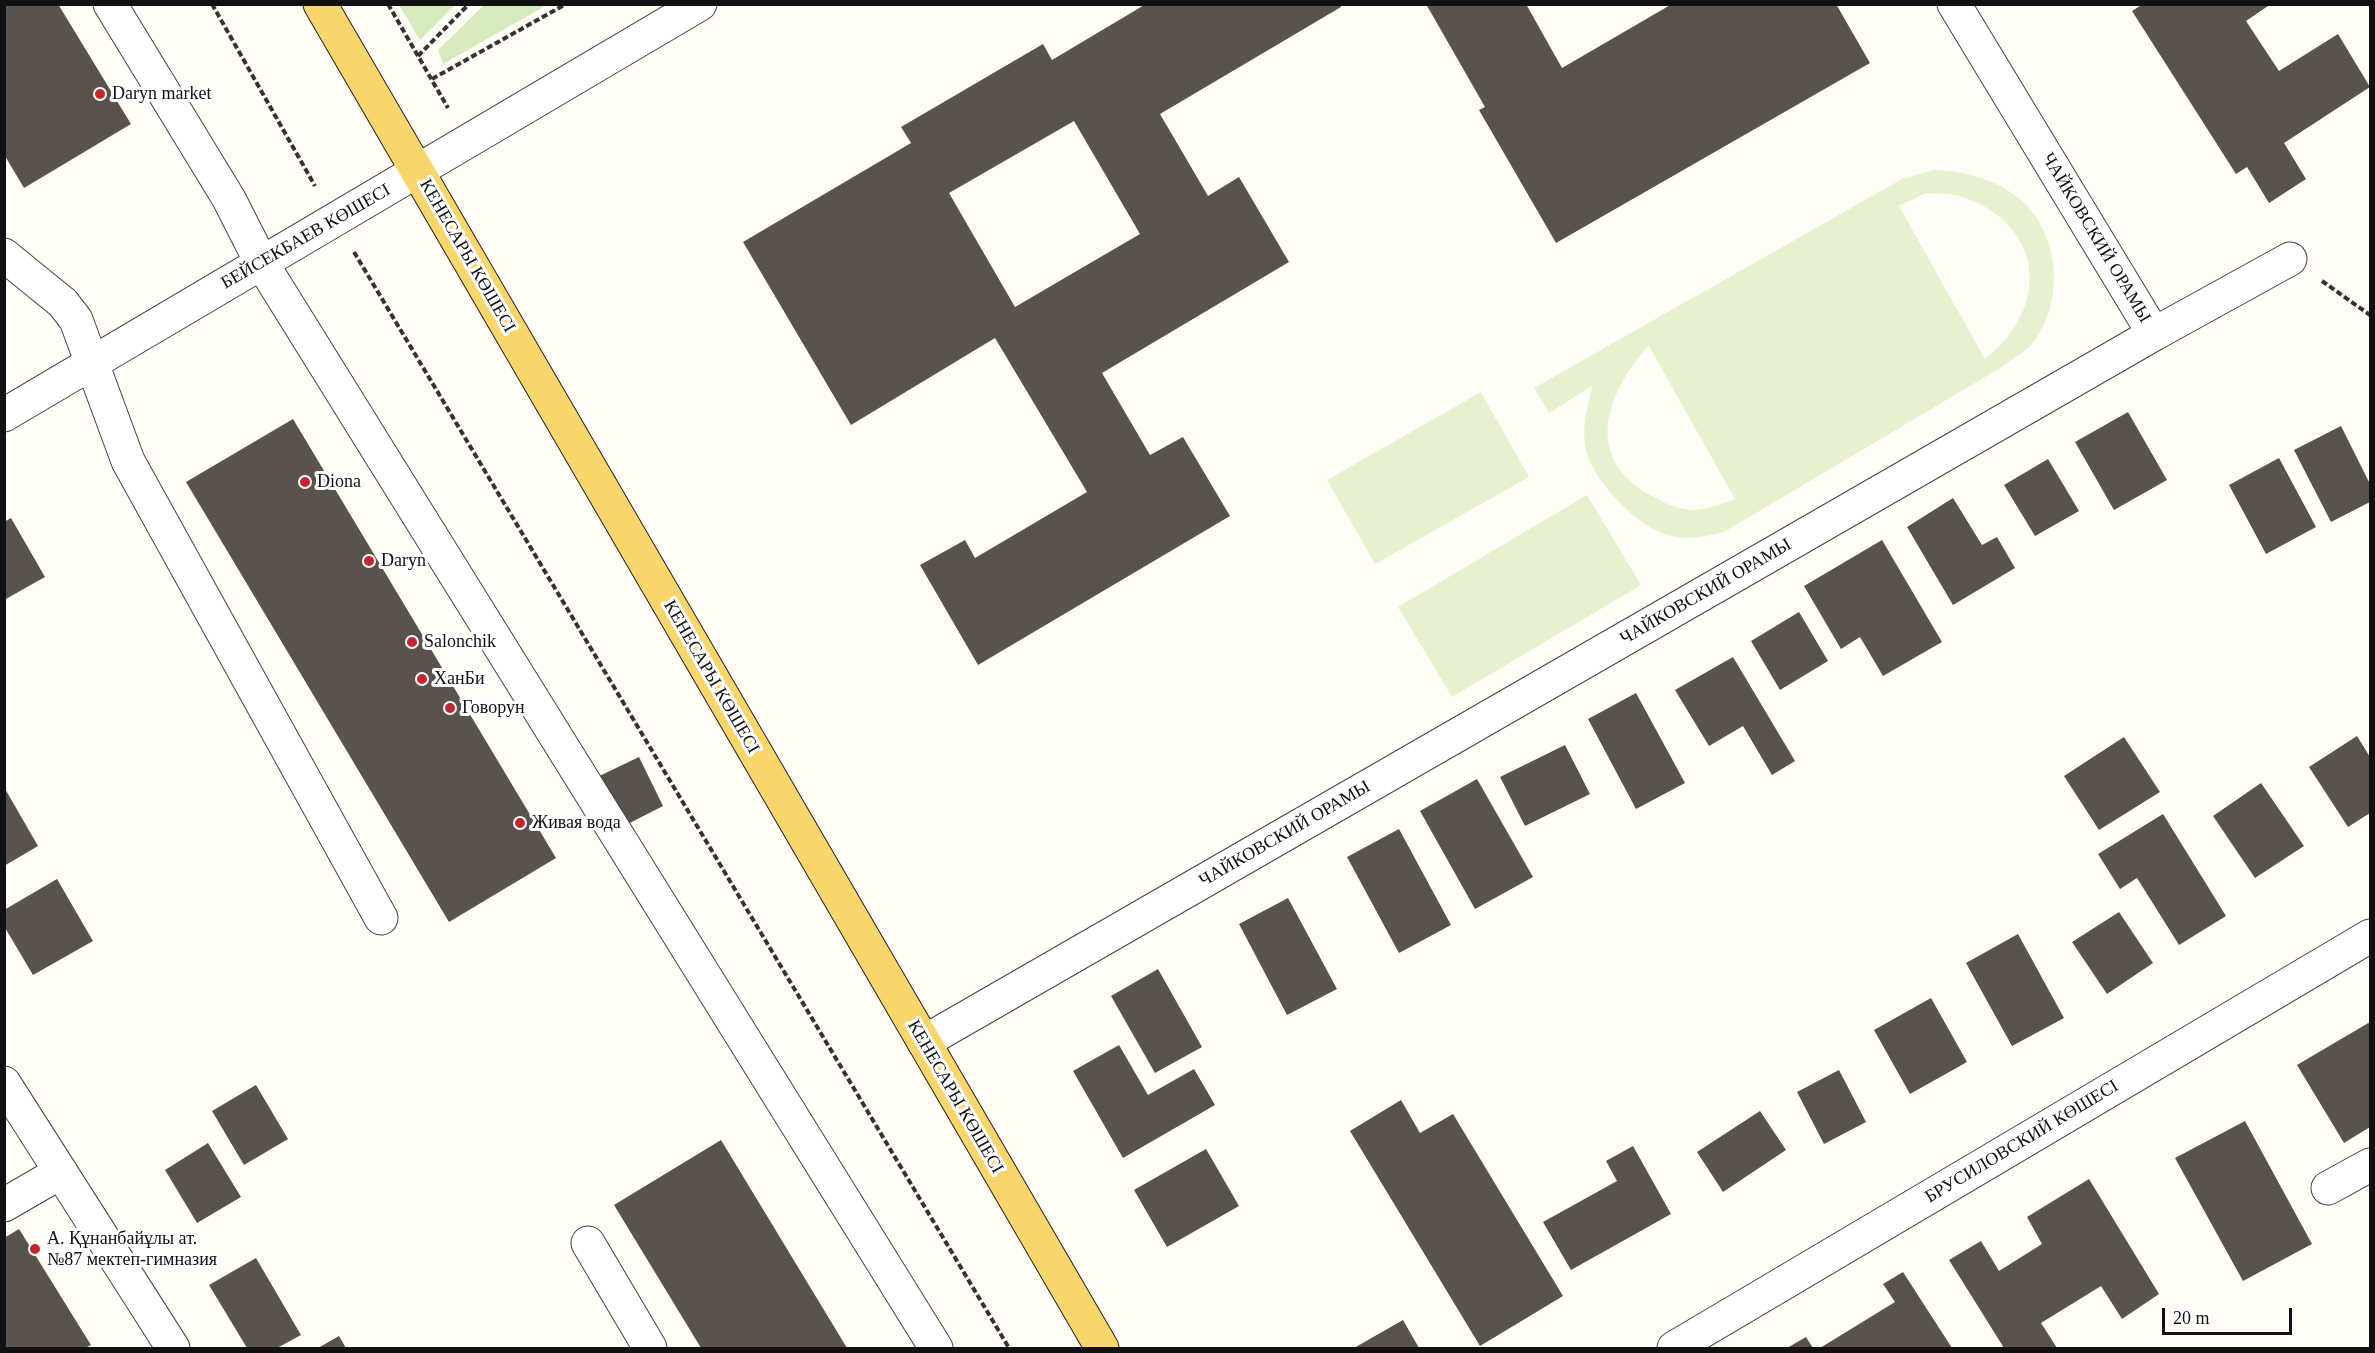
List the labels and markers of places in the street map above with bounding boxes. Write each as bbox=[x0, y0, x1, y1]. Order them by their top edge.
place label: Daryn market bbox=[112, 83, 211, 105]
marker: Daryn market bbox=[93, 87, 107, 101]
place label: Diona bbox=[317, 471, 361, 493]
marker: Diona bbox=[298, 475, 312, 489]
place label: Daryn bbox=[381, 550, 426, 572]
marker: Daryn bbox=[362, 554, 376, 568]
place label: Salonchik bbox=[424, 631, 496, 653]
marker: Salonchik bbox=[405, 635, 419, 649]
place label: ХанБи bbox=[434, 668, 485, 690]
marker: ХанБи bbox=[415, 672, 429, 686]
place label: Говорун bbox=[462, 697, 525, 719]
marker: Говорун bbox=[443, 701, 457, 715]
place label: Живая вода bbox=[532, 812, 621, 834]
marker: Живая вода bbox=[513, 816, 527, 830]
place label: А. Құнанбайұлы ат. №87 мектеп-гимназия bbox=[47, 1228, 217, 1270]
marker: А. Құнанбайұлы ат. №87 мектеп-гимназия bbox=[28, 1242, 42, 1256]

